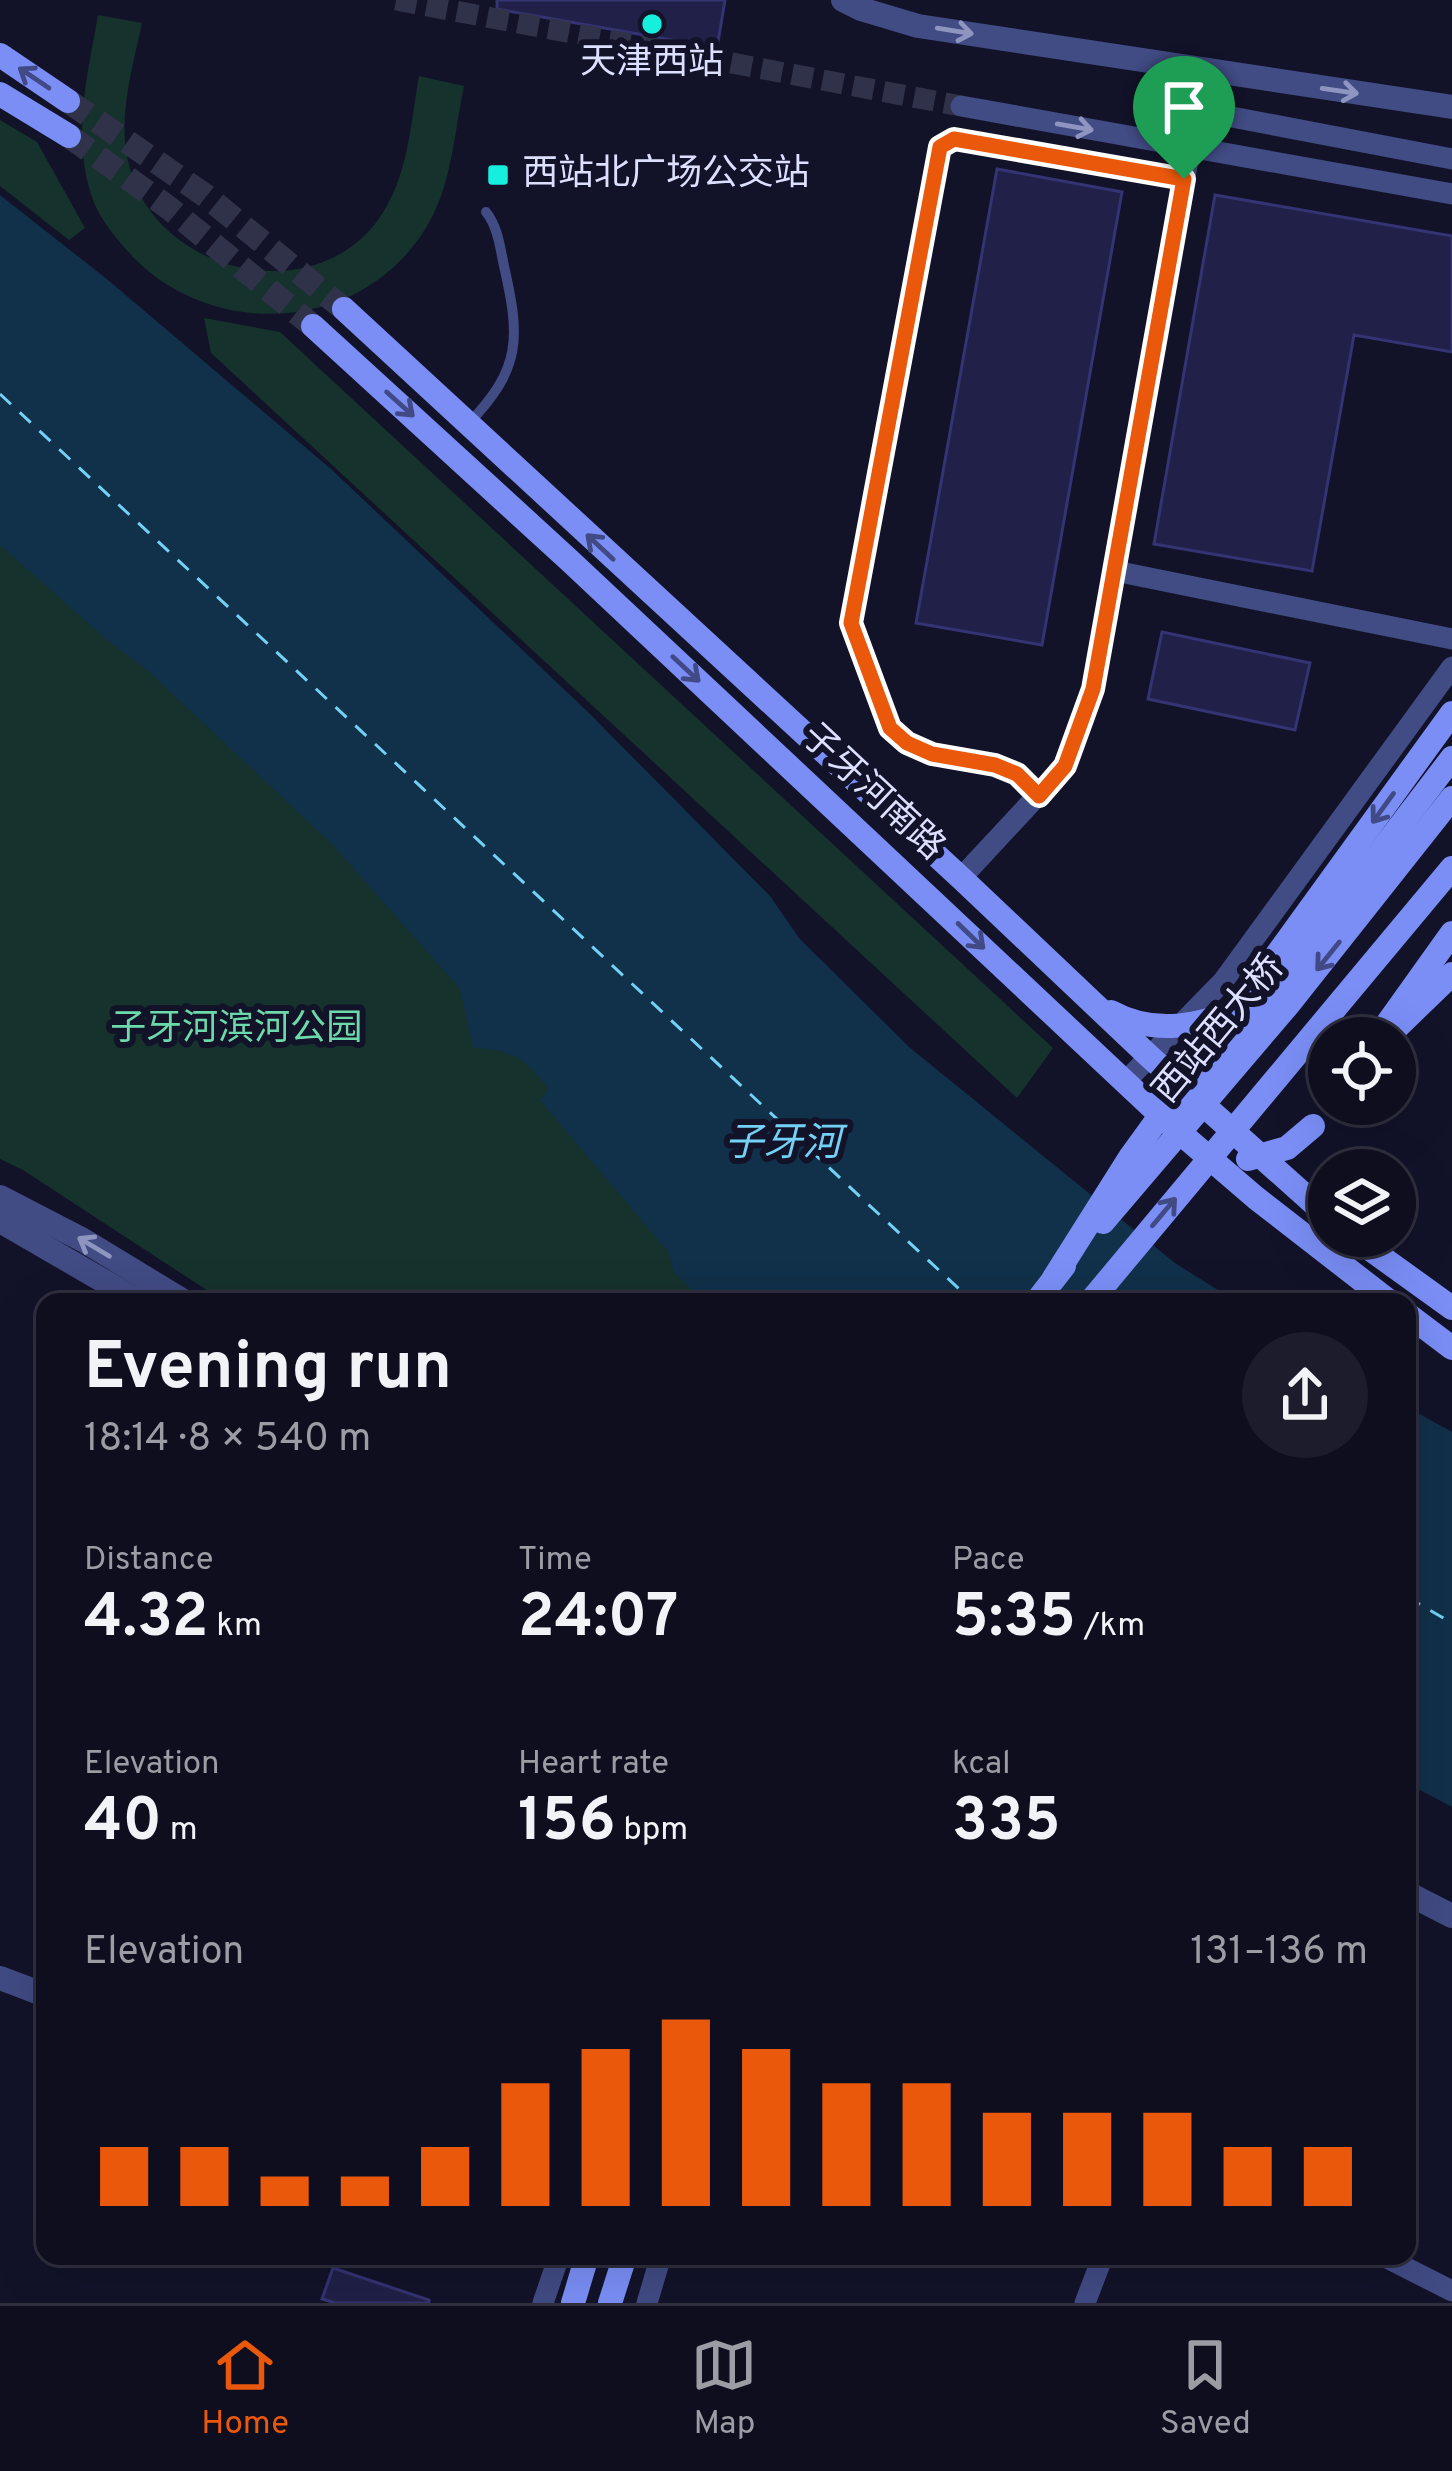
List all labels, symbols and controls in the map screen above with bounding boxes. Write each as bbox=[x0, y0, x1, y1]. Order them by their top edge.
marker: 天津西站 bbox=[639, 11, 665, 37]
one-way arrow bbox=[935, 21, 974, 44]
place label: 天津西站 bbox=[580, 41, 724, 87]
pin bbox=[1133, 56, 1235, 179]
one-way arrow bbox=[18, 65, 52, 90]
icon: arrive bbox=[1151, 74, 1217, 140]
one-way arrow bbox=[1320, 80, 1359, 103]
one-way arrow bbox=[1055, 117, 1094, 140]
place label: 西站北广场公交站 bbox=[522, 152, 810, 198]
marker: 西站北广场公交站 bbox=[485, 162, 511, 188]
one-way arrow bbox=[385, 390, 415, 417]
one-way arrow bbox=[585, 534, 615, 562]
one-way arrow bbox=[671, 655, 701, 682]
street label: 子牙河南路 bbox=[790, 715, 954, 871]
one-way arrow bbox=[1371, 791, 1396, 823]
one-way arrow bbox=[956, 921, 985, 949]
one-way arrow bbox=[1315, 939, 1342, 971]
street label: 西站西大桥 bbox=[1145, 946, 1295, 1114]
park label: 子牙河滨河公园 bbox=[110, 1007, 362, 1053]
map controls bbox=[1308, 1017, 1416, 1257]
button: locate bbox=[1308, 1017, 1416, 1125]
water label: 子牙河 bbox=[724, 1121, 848, 1170]
button: layers bbox=[1308, 1149, 1416, 1257]
one-way arrow bbox=[1150, 1197, 1177, 1228]
one-way arrow bbox=[77, 1234, 112, 1258]
text: Evening run bbox=[84, 1329, 452, 1412]
button: share bbox=[1242, 1332, 1368, 1458]
text: 18:14 · 8 × 540 m bbox=[84, 1416, 371, 1465]
text: Distance bbox=[84, 1540, 214, 1582]
text: Time bbox=[518, 1540, 592, 1582]
text: Pace bbox=[952, 1540, 1025, 1582]
text: 4.32 bbox=[84, 1582, 208, 1658]
text: 24:07 bbox=[518, 1582, 678, 1658]
text: 5:35 bbox=[952, 1582, 1076, 1658]
text: km bbox=[208, 1606, 262, 1648]
text: /km bbox=[1076, 1606, 1145, 1648]
text: Elevation bbox=[84, 1744, 220, 1786]
text: Heart rate bbox=[518, 1744, 669, 1786]
text: kcal bbox=[952, 1744, 1011, 1786]
text: 40 bbox=[84, 1786, 162, 1862]
text: 156 bbox=[518, 1786, 616, 1862]
text: 335 bbox=[952, 1786, 1061, 1862]
text: m bbox=[162, 1810, 198, 1852]
text: bpm bbox=[616, 1810, 688, 1852]
text: Elevation bbox=[84, 1929, 244, 1978]
text: 131–136 m bbox=[1190, 1929, 1368, 1978]
tab: Home bbox=[201, 2332, 289, 2446]
tab: Map bbox=[691, 2332, 757, 2446]
tab: Saved bbox=[1160, 2332, 1251, 2446]

